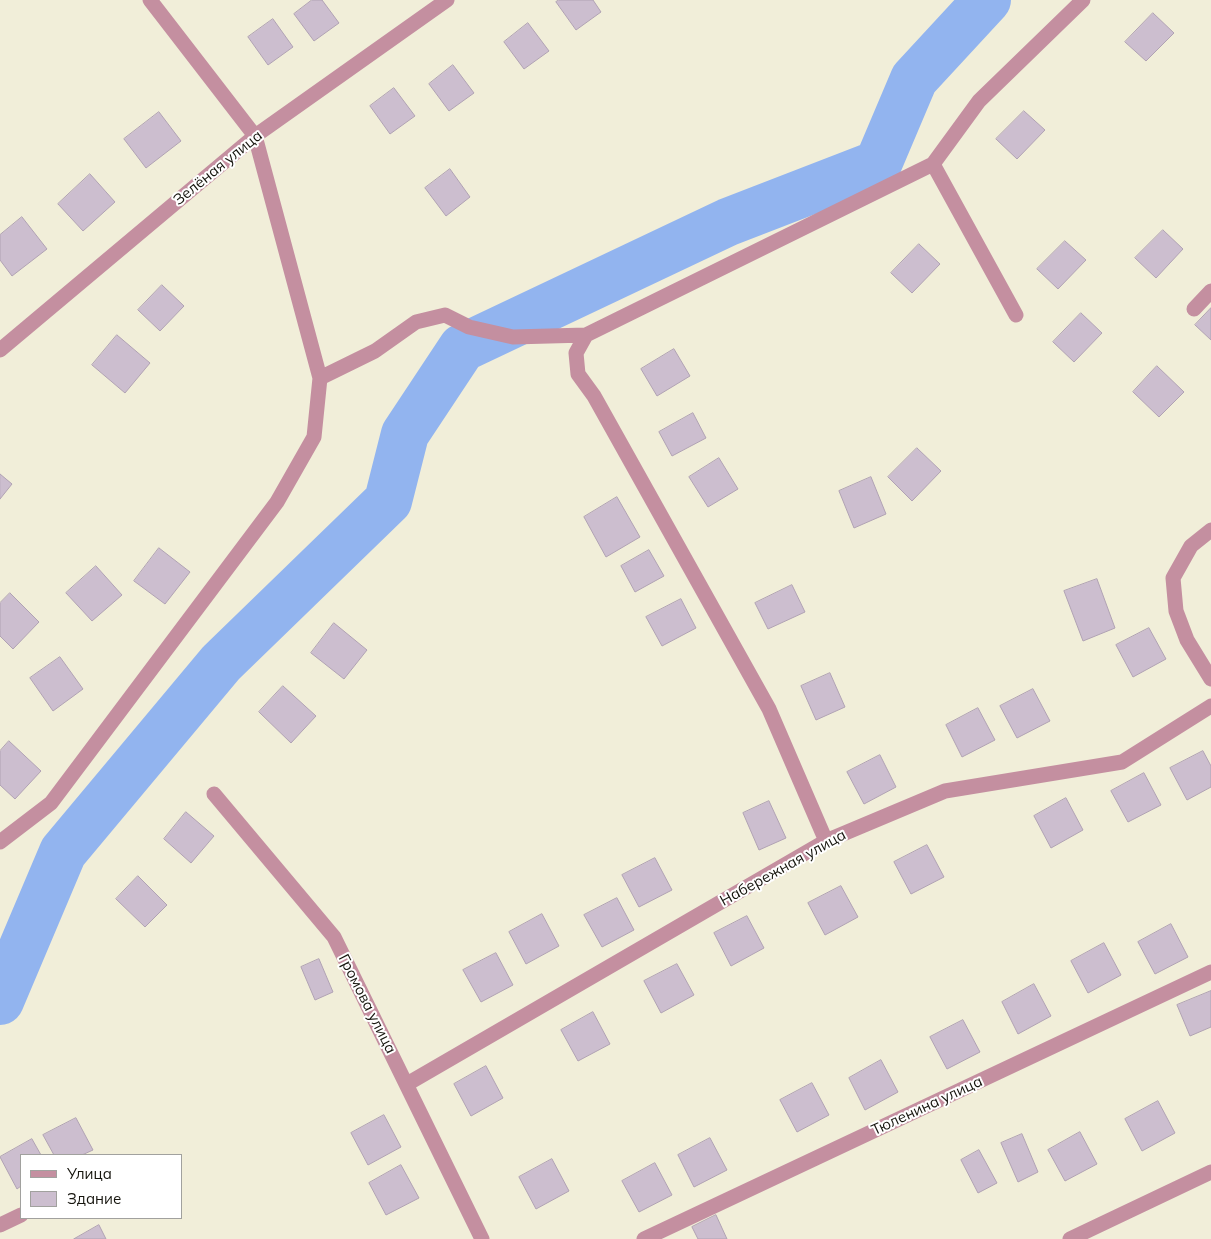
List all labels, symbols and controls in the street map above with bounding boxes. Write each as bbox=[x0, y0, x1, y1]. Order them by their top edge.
street label: Зелёная улица bbox=[170, 127, 266, 209]
street label: Набережная улица bbox=[717, 826, 849, 910]
street label: Громова улица bbox=[334, 951, 400, 1057]
street label: Тюленина улица bbox=[869, 1072, 985, 1140]
legend bbox=[20, 1154, 182, 1219]
text: Улица bbox=[67, 1164, 112, 1183]
text: Здание bbox=[67, 1189, 121, 1208]

